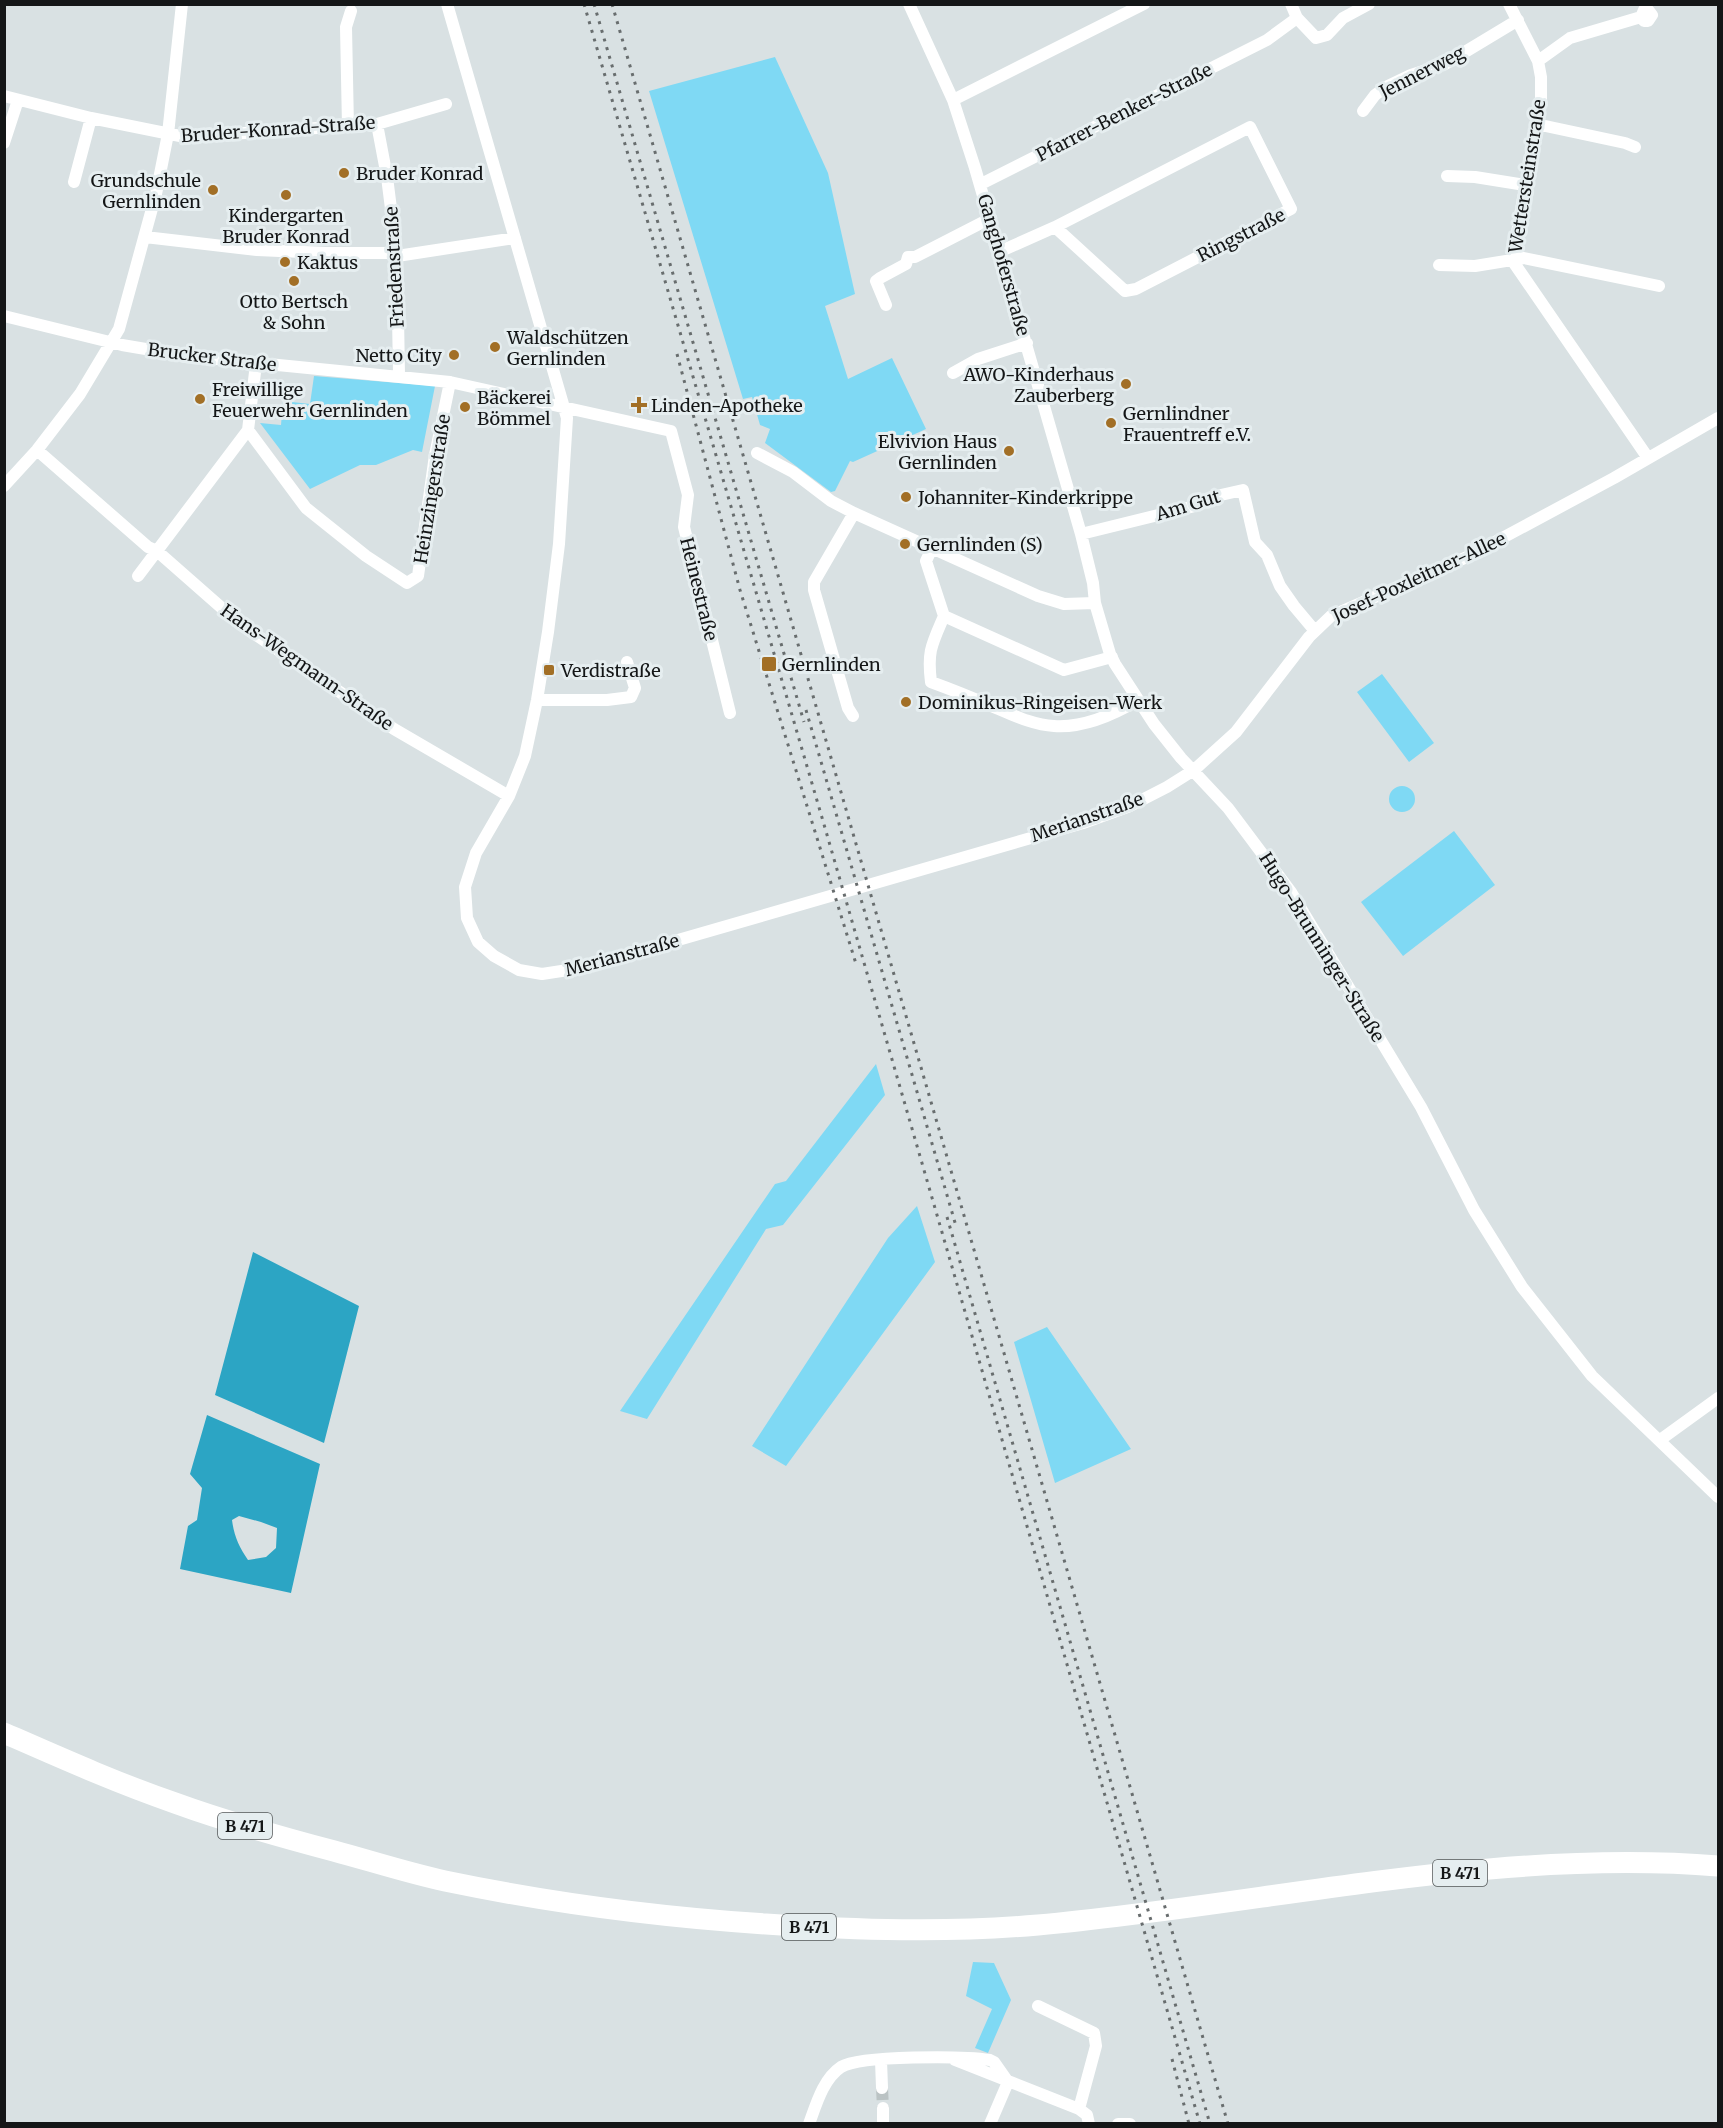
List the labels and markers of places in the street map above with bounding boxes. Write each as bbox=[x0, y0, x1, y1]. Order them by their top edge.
place label: Bruder Konrad bbox=[356, 162, 484, 185]
marker: Bruder Konrad bbox=[337, 166, 351, 180]
place label: Grundschule Gernlinden bbox=[91, 169, 201, 213]
marker: Grundschule Gernlinden bbox=[206, 183, 220, 197]
marker: Kindergarten Bruder Konrad bbox=[279, 188, 293, 202]
place label: Kindergarten Bruder Konrad bbox=[222, 204, 350, 248]
place label: Kaktus bbox=[297, 251, 358, 274]
marker: Kaktus bbox=[278, 255, 292, 269]
marker: Otto Bertsch & Sohn bbox=[287, 274, 301, 288]
place label: Otto Bertsch & Sohn bbox=[240, 290, 348, 334]
place label: Waldschützen Gernlinden bbox=[506, 326, 629, 370]
marker: Waldschützen Gernlinden bbox=[488, 340, 502, 354]
place label: Netto City bbox=[356, 344, 443, 367]
marker: Netto City bbox=[447, 348, 461, 362]
place label: AWO-Kinderhaus Zauberberg bbox=[963, 363, 1114, 407]
marker: AWO-Kinderhaus Zauberberg bbox=[1119, 377, 1133, 391]
place label: Freiwillige Feuerwehr Gernlinden bbox=[212, 378, 408, 422]
place label: Bäckerei Bömmel bbox=[477, 386, 552, 430]
marker: Freiwillige Feuerwehr Gernlinden bbox=[193, 392, 207, 406]
place label: Linden-Apotheke bbox=[651, 394, 803, 417]
marker: Linden-Apotheke bbox=[632, 398, 646, 412]
marker: Bäckerei Bömmel bbox=[458, 400, 472, 414]
place label: Gernlindner Frauentreff e.V. bbox=[1123, 402, 1251, 446]
marker: Gernlindner Frauentreff e.V. bbox=[1104, 416, 1118, 430]
place label: Elvivion Haus Gernlinden bbox=[878, 430, 997, 474]
marker: Elvivion Haus Gernlinden bbox=[1002, 444, 1016, 458]
place label: Johanniter-Kinderkrippe bbox=[917, 486, 1133, 509]
marker: Johanniter-Kinderkrippe bbox=[899, 490, 913, 504]
place label: Gernlinden (S) bbox=[917, 533, 1043, 556]
marker: Gernlinden (S) bbox=[898, 537, 912, 551]
place label: Gernlinden bbox=[782, 653, 881, 676]
marker: Gernlinden bbox=[760, 655, 778, 673]
place label: Verdistraße bbox=[560, 659, 661, 682]
marker: Verdistraße bbox=[542, 663, 556, 677]
place label: Dominikus-Ringeisen-Werk bbox=[918, 691, 1163, 714]
marker: Dominikus-Ringeisen-Werk bbox=[899, 695, 913, 709]

